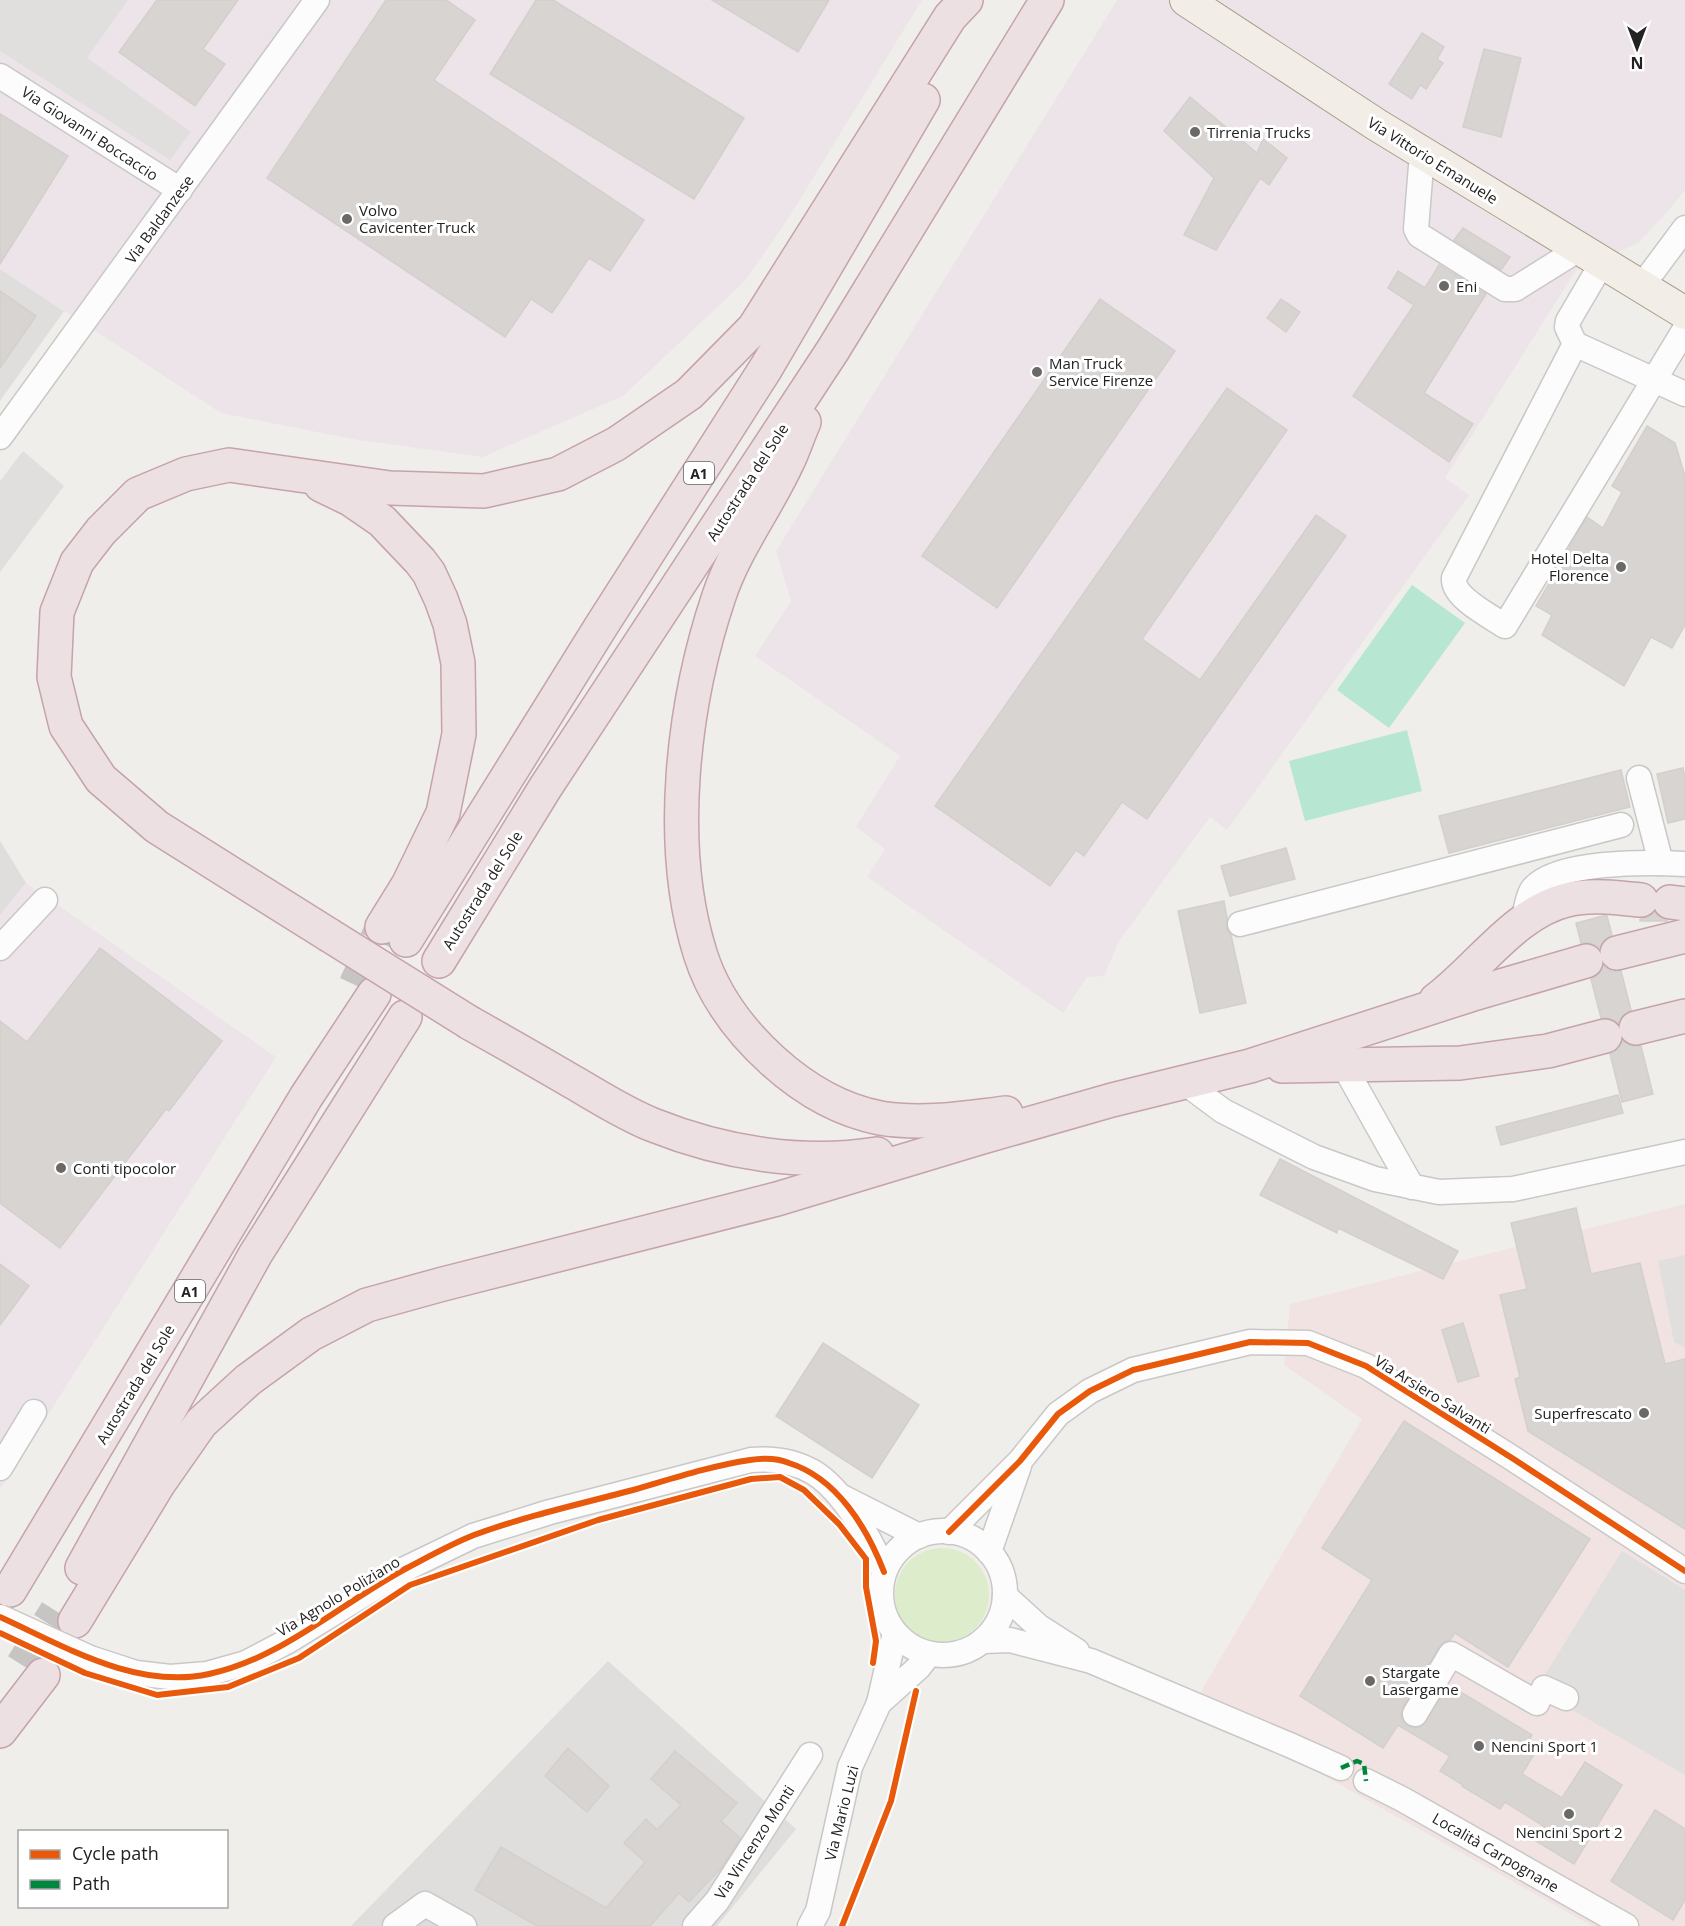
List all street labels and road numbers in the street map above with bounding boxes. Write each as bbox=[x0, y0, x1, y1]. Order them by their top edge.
street label: Via Giovanni Boccaccio bbox=[18, 81, 162, 185]
street label: Via Vittorio Emanuele bbox=[1364, 112, 1502, 208]
street label: Via Baldanzese bbox=[120, 171, 198, 267]
street label: Autostrada del Sole bbox=[702, 419, 792, 545]
road number: A1 bbox=[684, 462, 714, 484]
street label: Autostrada del Sole bbox=[437, 827, 527, 953]
road number: A1 bbox=[175, 1280, 205, 1302]
street label: Autostrada del Sole bbox=[91, 1320, 179, 1448]
street label: Via Arsiero Salvanti bbox=[1371, 1350, 1495, 1438]
street label: Via Agnolo Poliziano bbox=[273, 1551, 403, 1641]
street label: Via Mario Luzi bbox=[820, 1763, 862, 1863]
street label: Via Vincenzo Monti bbox=[710, 1781, 798, 1903]
street label: Località Carpognane bbox=[1429, 1808, 1563, 1896]

